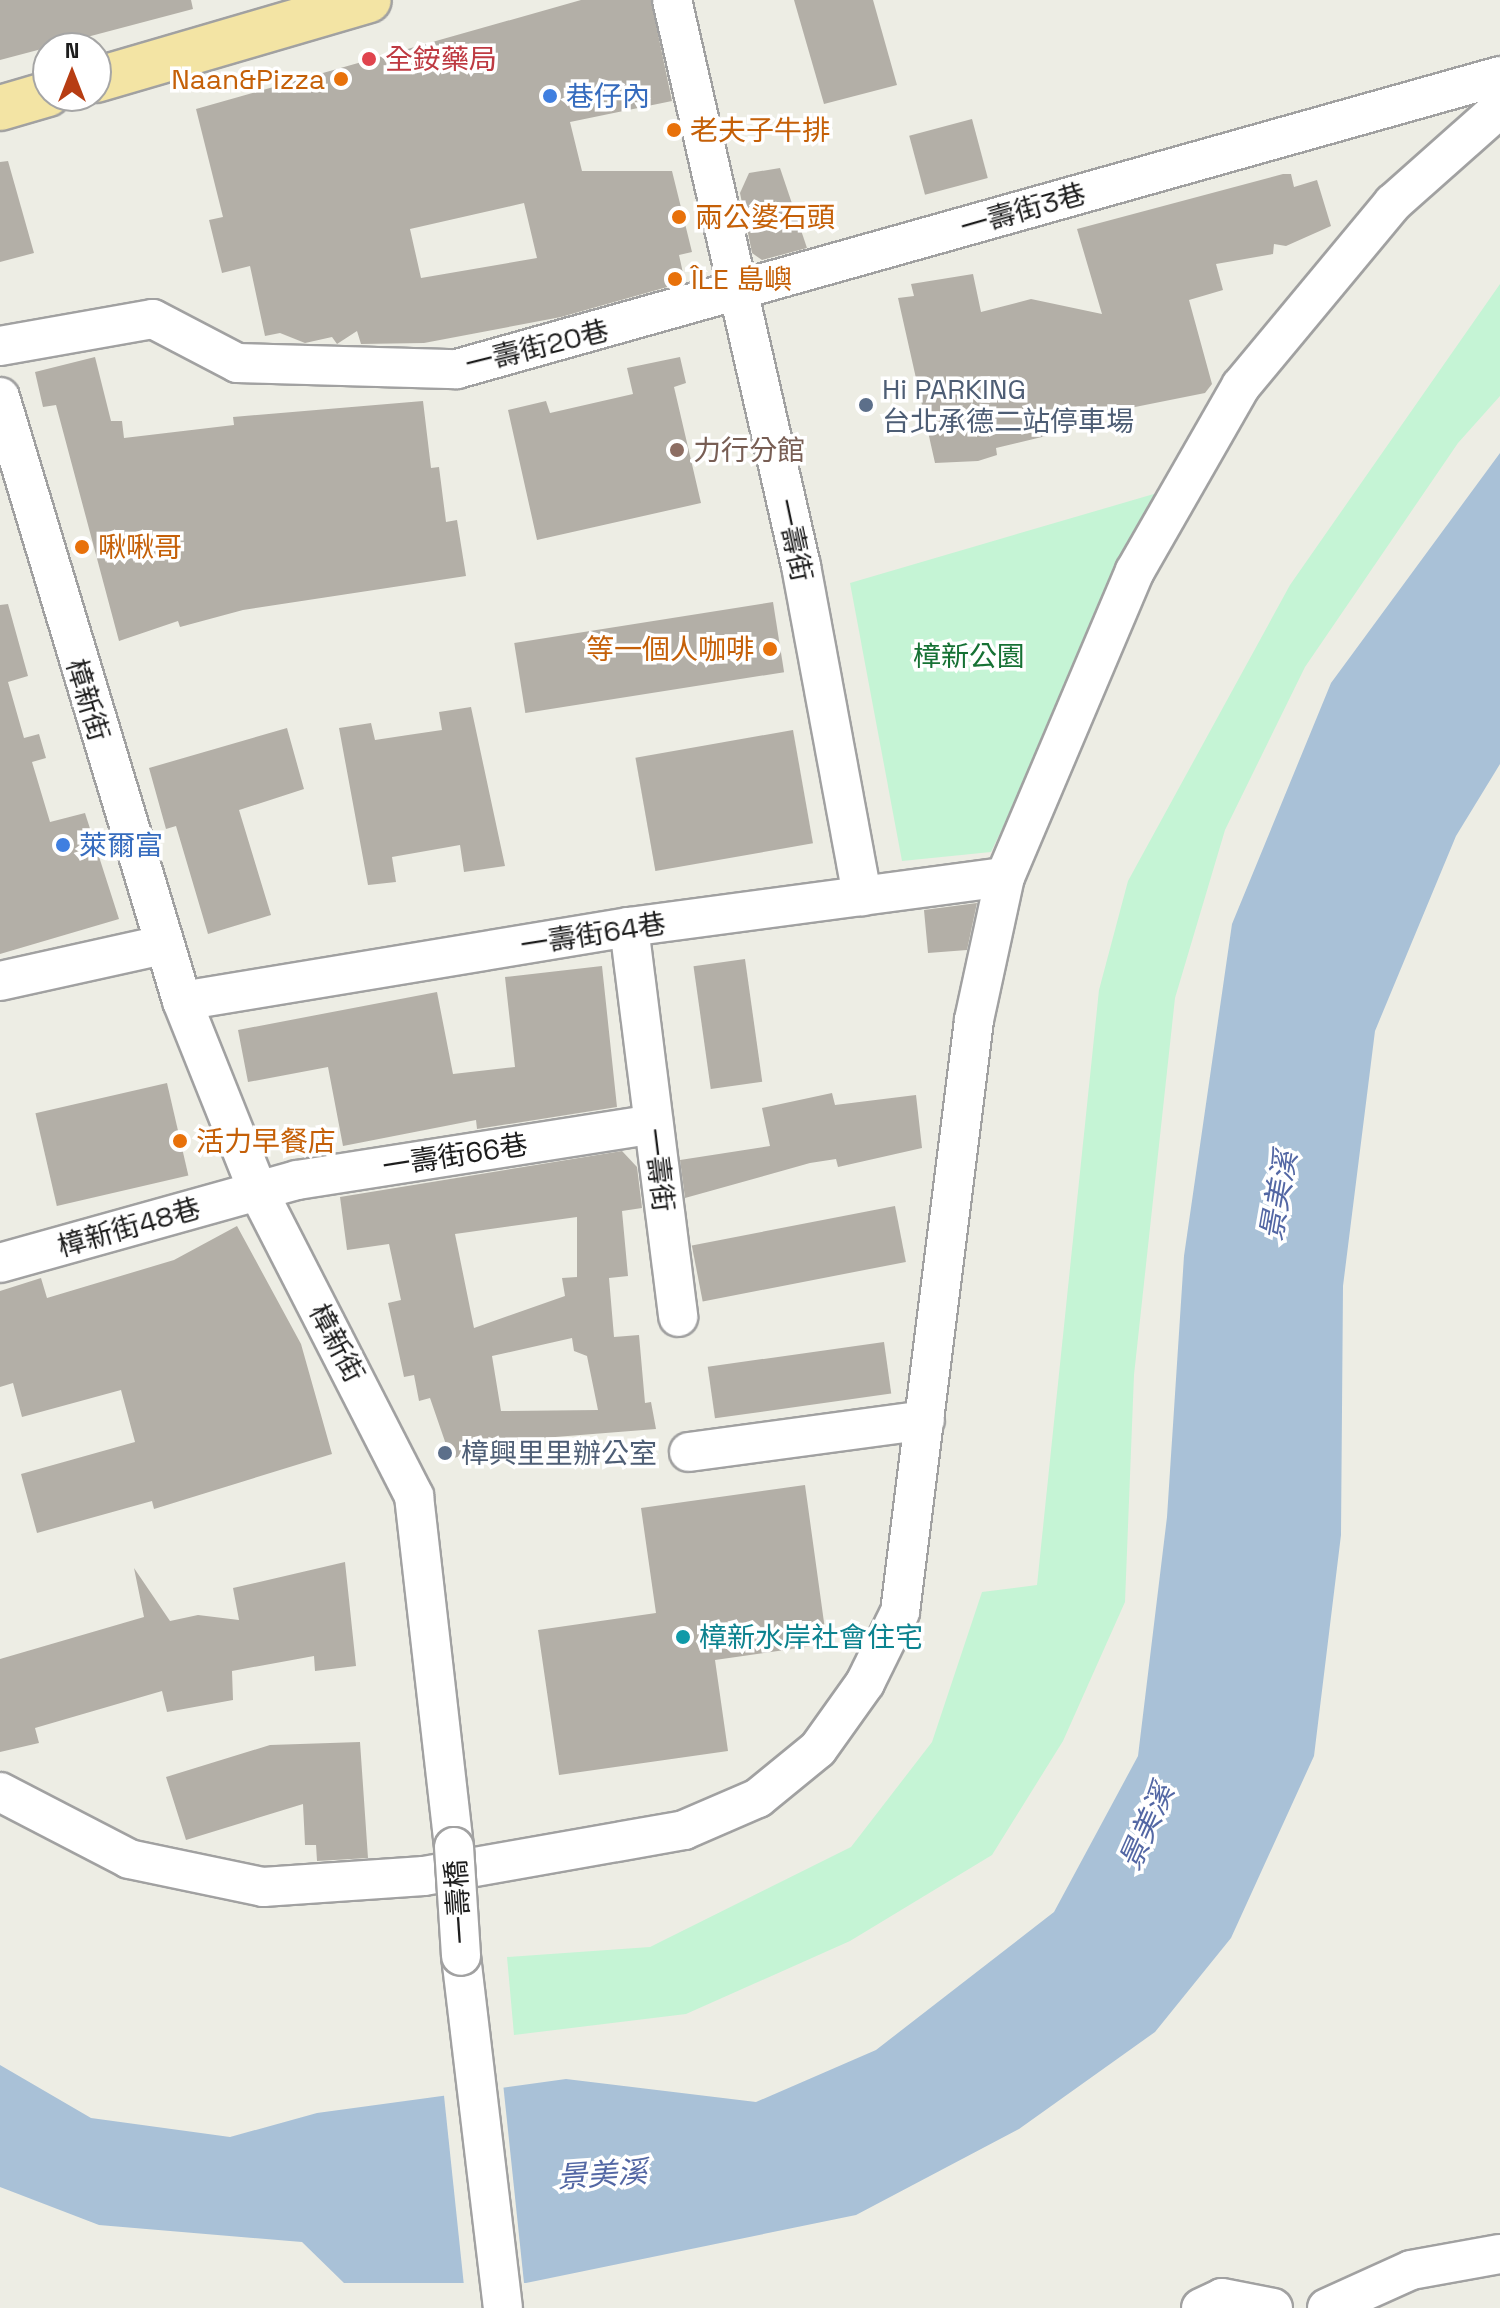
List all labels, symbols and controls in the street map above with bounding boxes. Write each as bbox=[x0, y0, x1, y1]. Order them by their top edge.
north arrow bbox=[32, 32, 112, 112]
text: N bbox=[65, 36, 79, 64]
place label: 全銨藥局 bbox=[385, 42, 497, 76]
marker: 全銨藥局 bbox=[360, 50, 378, 68]
place label: Naan&Pizza bbox=[171, 62, 325, 96]
marker: Naan&Pizza bbox=[332, 70, 350, 88]
place label: 巷仔內 bbox=[566, 79, 650, 113]
marker: 巷仔內 bbox=[541, 87, 559, 105]
place label: 老夫子牛排 bbox=[690, 113, 830, 147]
marker: 老夫子牛排 bbox=[665, 121, 683, 139]
street label: 一壽街3巷 bbox=[956, 176, 1090, 244]
place label: 兩公婆石頭 bbox=[695, 200, 835, 234]
marker: 兩公婆石頭 bbox=[670, 208, 688, 226]
place label: ÎLE 島嶼 bbox=[691, 262, 792, 296]
marker: ÎLE 島嶼 bbox=[666, 270, 684, 288]
street label: 一壽街20巷 bbox=[462, 313, 612, 381]
place label: Hi PARKING 台北承德二站停車場 bbox=[882, 372, 1134, 438]
marker: Hi PARKING 台北承德二站停車場 bbox=[857, 396, 875, 414]
place label: 力行分館 bbox=[693, 433, 805, 467]
marker: 力行分館 bbox=[668, 441, 686, 459]
street label: 一壽街 bbox=[769, 495, 819, 585]
place label: 啾啾哥 bbox=[98, 530, 182, 564]
marker: 啾啾哥 bbox=[73, 538, 91, 556]
place label: 等一個人咖啡 bbox=[586, 632, 754, 666]
park label: 樟新公園 bbox=[913, 639, 1025, 673]
marker: 等一個人咖啡 bbox=[761, 640, 779, 658]
street label: 樟新街 bbox=[60, 655, 116, 745]
place label: 萊爾富 bbox=[79, 828, 163, 862]
marker: 萊爾富 bbox=[54, 836, 72, 854]
street label: 一壽街64巷 bbox=[518, 906, 668, 962]
place label: 活力早餐店 bbox=[196, 1124, 336, 1158]
street label: 一壽街 bbox=[637, 1126, 681, 1214]
street label: 一壽街66巷 bbox=[380, 1127, 530, 1183]
marker: 活力早餐店 bbox=[171, 1132, 189, 1150]
water label: 景美溪 bbox=[1253, 1149, 1305, 1243]
street label: 樟新街48巷 bbox=[54, 1191, 204, 1263]
street label: 樟新街 bbox=[302, 1298, 372, 1388]
place label: 樟興里里辦公室 bbox=[461, 1436, 657, 1470]
marker: 樟興里里辦公室 bbox=[436, 1444, 454, 1462]
place label: 樟新水岸社會住宅 bbox=[699, 1620, 923, 1654]
marker: 樟新水岸社會住宅 bbox=[674, 1628, 692, 1646]
water label: 景美溪 bbox=[1112, 1779, 1182, 1875]
street label: 一壽橋 bbox=[438, 1859, 478, 1945]
water label: 景美溪 bbox=[556, 2154, 648, 2196]

